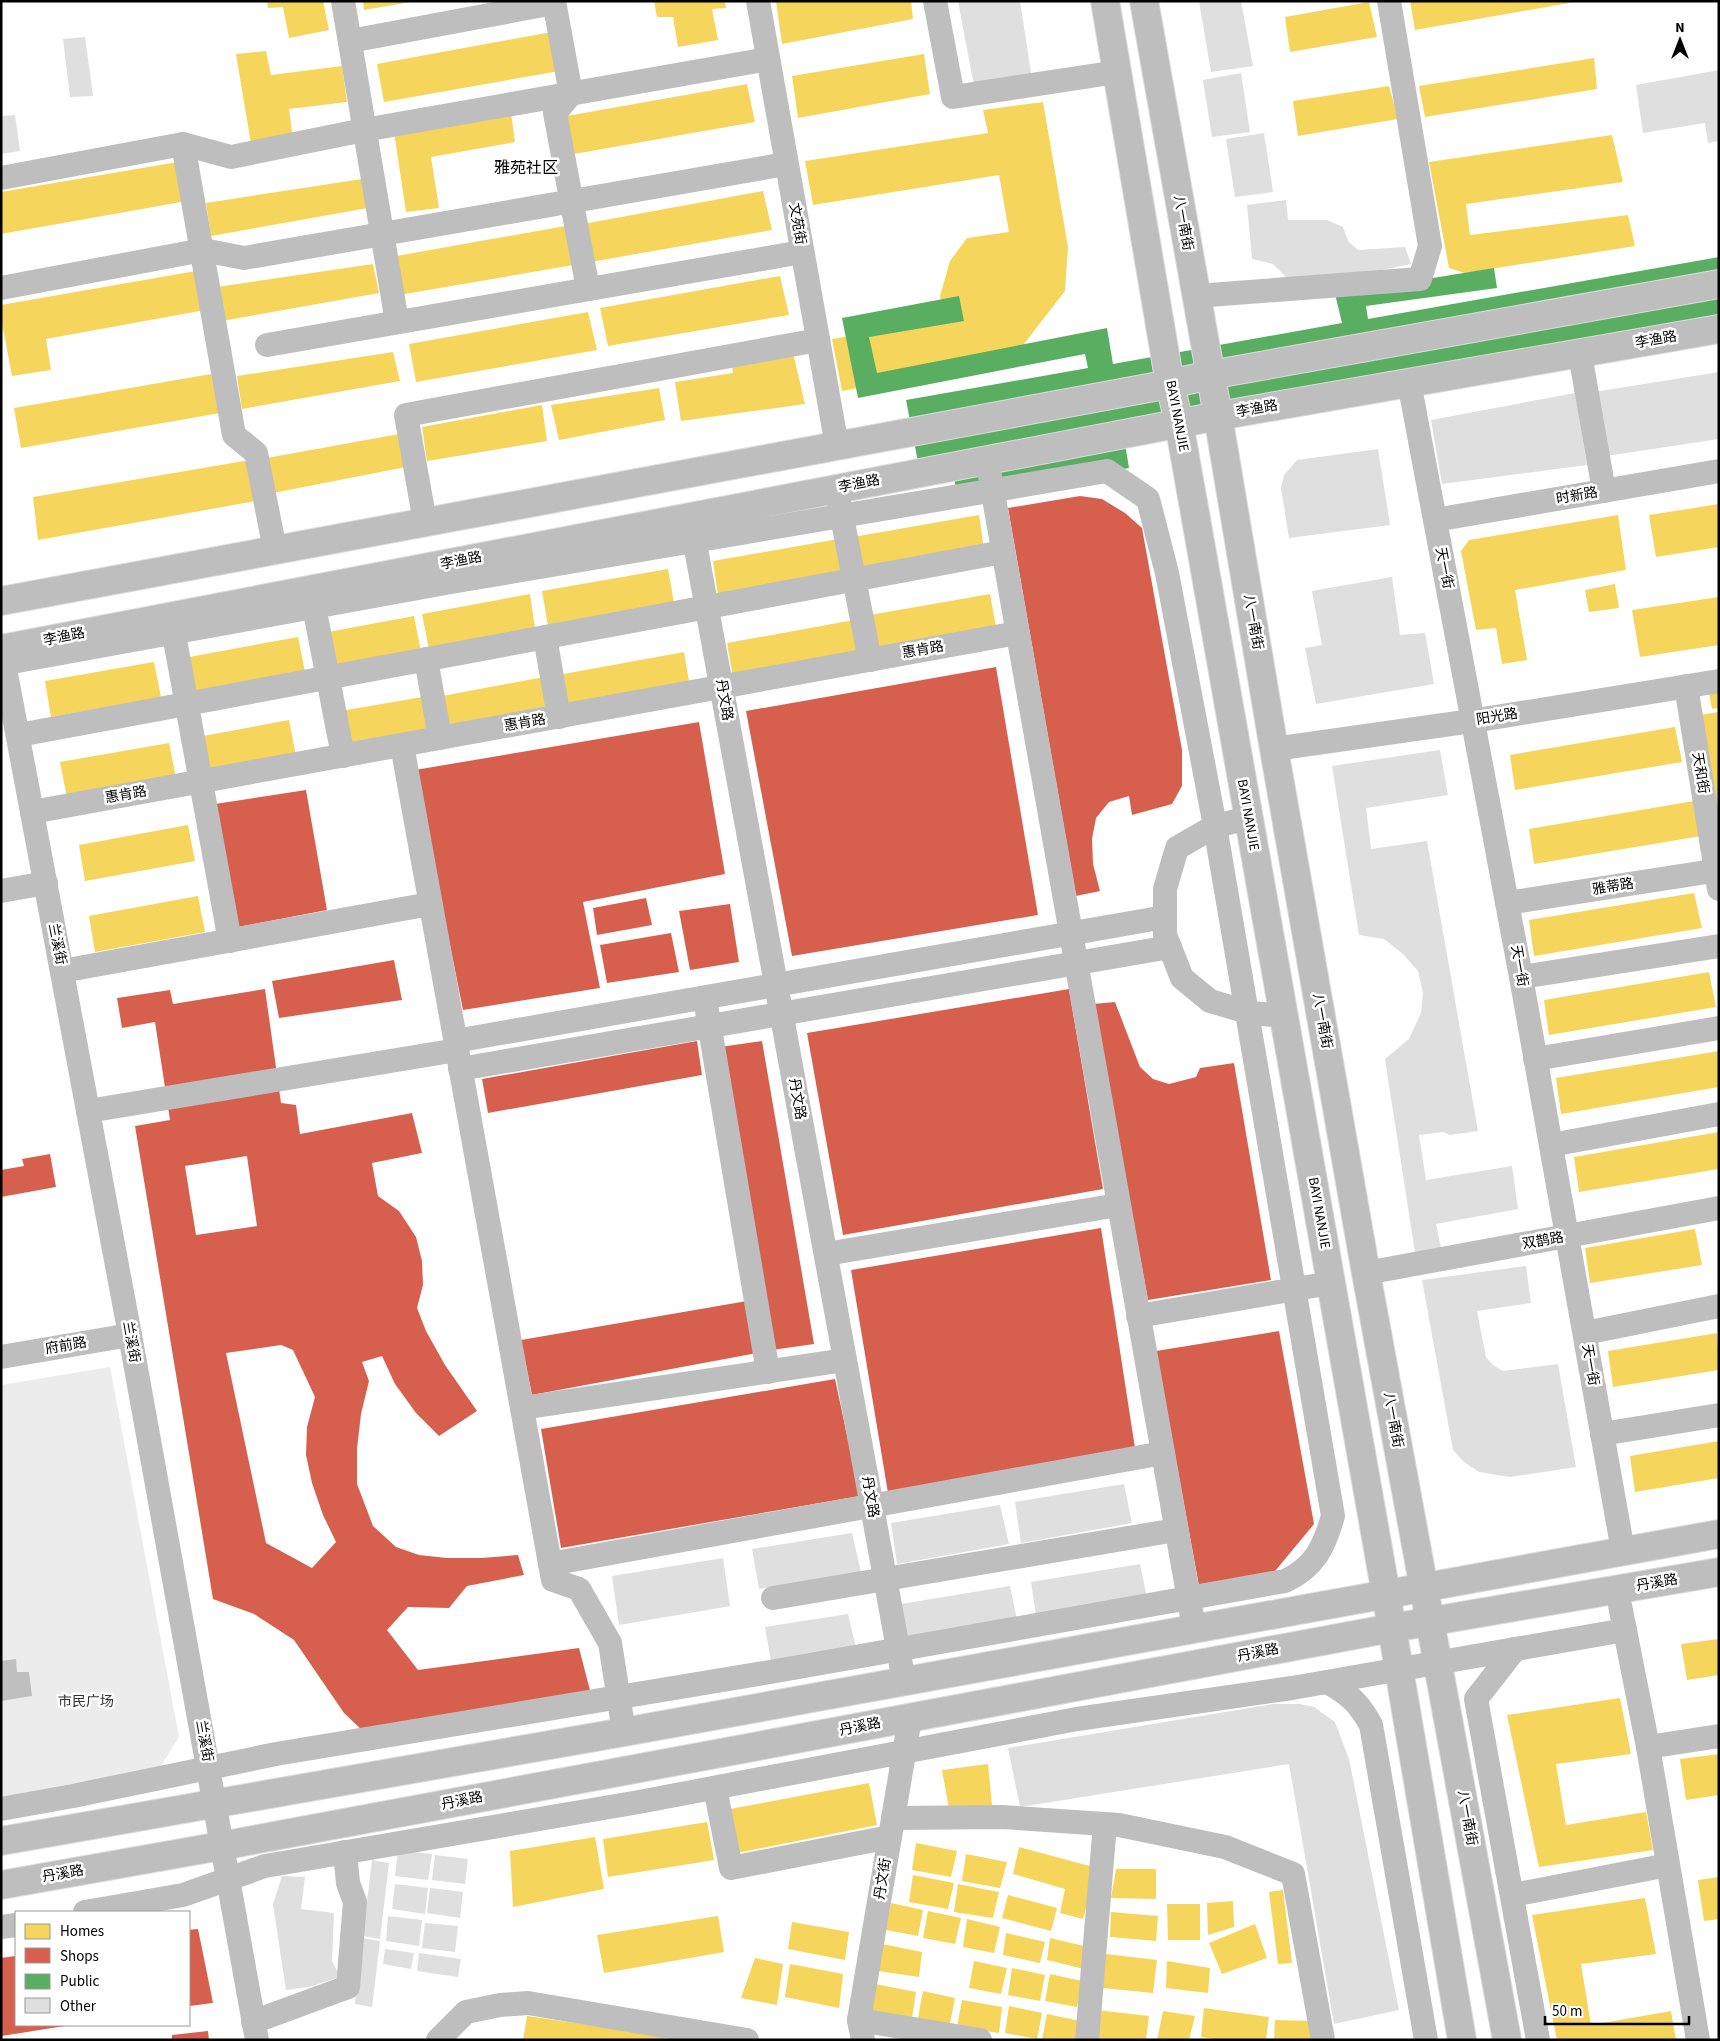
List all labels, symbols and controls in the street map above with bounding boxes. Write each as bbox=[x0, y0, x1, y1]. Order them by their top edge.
north arrow bbox=[1655, 15, 1705, 65]
text: N bbox=[1675, 18, 1685, 38]
district label: 雅苑社区 bbox=[494, 157, 558, 179]
street label: 八一南街 bbox=[1168, 194, 1198, 252]
street label: 文苑街 bbox=[784, 202, 810, 246]
street label: 李渔路 bbox=[1634, 327, 1678, 353]
street label: BAYI NANJIE bbox=[1160, 379, 1194, 453]
street label: 李渔路 bbox=[1235, 396, 1279, 422]
street label: 李渔路 bbox=[836, 470, 882, 498]
street label: 时新路 bbox=[1555, 483, 1599, 509]
street label: 天一街 bbox=[1430, 545, 1458, 591]
street label: 李渔路 bbox=[438, 547, 484, 575]
street label: 八一南街 bbox=[1238, 593, 1268, 651]
street label: 李渔路 bbox=[41, 623, 87, 651]
street label: 惠肯路 bbox=[901, 637, 945, 663]
street label: 丹文路 bbox=[711, 678, 737, 722]
street label: 阳光路 bbox=[1475, 704, 1519, 730]
street label: 惠肯路 bbox=[503, 710, 547, 736]
street label: 天和街 bbox=[1687, 751, 1713, 795]
street label: BAYI NANJIE bbox=[1232, 778, 1264, 852]
street label: 惠肯路 bbox=[104, 782, 148, 808]
street label: 雅蒂路 bbox=[1591, 874, 1635, 900]
street label: 兰溪街 bbox=[43, 921, 71, 967]
street label: 天一街 bbox=[1506, 944, 1532, 988]
street label: 八一南街 bbox=[1307, 992, 1337, 1050]
street label: 丹文路 bbox=[784, 1077, 810, 1121]
street label: BAYI NANJIE bbox=[1303, 1176, 1335, 1250]
street label: 双鹊路 bbox=[1521, 1228, 1565, 1254]
street label: 兰溪街 bbox=[118, 1320, 144, 1364]
street label: 府前路 bbox=[44, 1333, 88, 1359]
street label: 天一街 bbox=[1577, 1343, 1603, 1387]
street label: 八一南街 bbox=[1378, 1391, 1408, 1449]
street label: 丹文路 bbox=[857, 1475, 883, 1519]
street label: 丹溪路 bbox=[1635, 1570, 1679, 1596]
street label: 丹溪路 bbox=[1235, 1639, 1281, 1667]
park label: 市民广场 bbox=[58, 1692, 114, 1712]
street label: 丹溪路 bbox=[837, 1713, 883, 1741]
street label: 兰溪街 bbox=[191, 1719, 217, 1763]
street label: 丹溪路 bbox=[439, 1787, 485, 1815]
street label: 八一南街 bbox=[1452, 1789, 1482, 1847]
street label: 丹文街 bbox=[870, 1857, 896, 1901]
street label: 丹溪路 bbox=[41, 1861, 85, 1887]
legend bbox=[15, 1911, 190, 2026]
text: Homes bbox=[60, 1921, 104, 1942]
text: Shops bbox=[60, 1946, 99, 1967]
text: Public bbox=[60, 1971, 99, 1992]
scale bar bbox=[1545, 1994, 1689, 2026]
text: Other bbox=[60, 1996, 97, 2017]
text: 50 m bbox=[1552, 2001, 1582, 2022]

